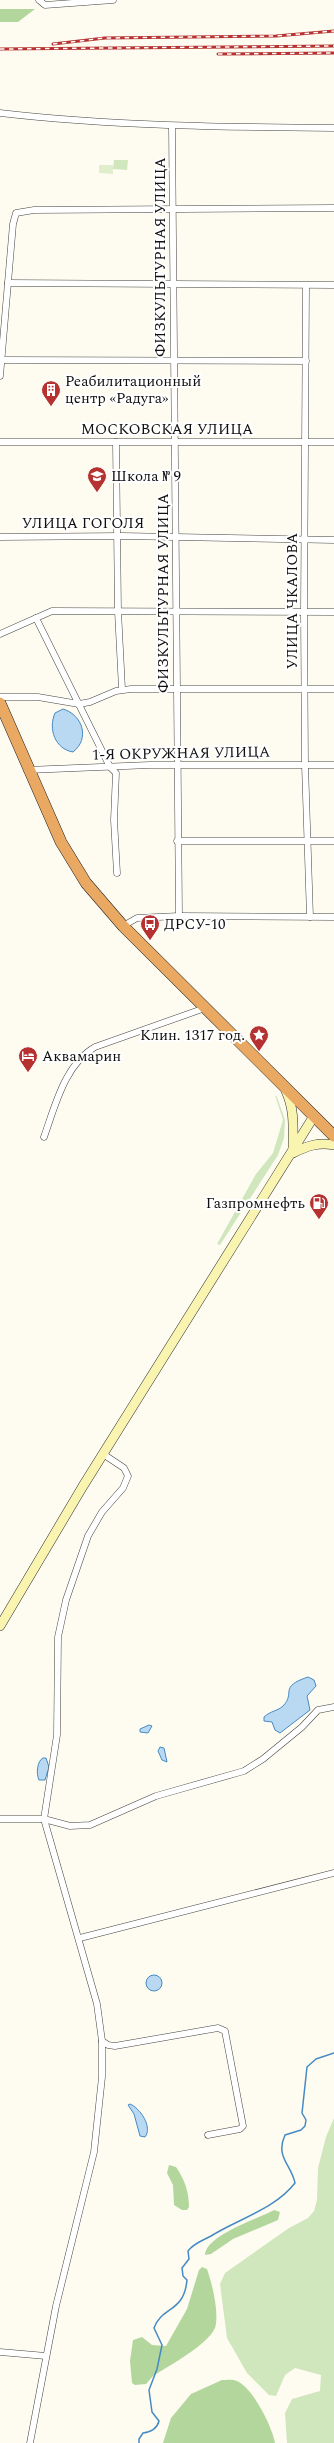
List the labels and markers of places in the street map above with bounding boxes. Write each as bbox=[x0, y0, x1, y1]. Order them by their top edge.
place label: Реабилитационный центр «Радуга» bbox=[65, 370, 201, 410]
building icon: Реабилитационный центр «Радуга» bbox=[40, 379, 62, 407]
school or university icon: Школа № 9 bbox=[86, 465, 108, 493]
place label: Школа № 9 bbox=[111, 465, 181, 488]
bus stop icon: ДРСУ-10 bbox=[139, 913, 161, 941]
place label: ДРСУ-10 bbox=[164, 913, 225, 936]
place label: Клин. 1317 год. bbox=[140, 1024, 245, 1047]
place icon: Клин. 1317 год. bbox=[248, 1024, 270, 1052]
hotel icon: Аквамарин bbox=[17, 1045, 39, 1073]
place label: Аквамарин bbox=[42, 1045, 121, 1068]
place label: Газпромнефть bbox=[206, 1192, 305, 1215]
fuel station icon: Газпромнефть bbox=[308, 1192, 330, 1220]

